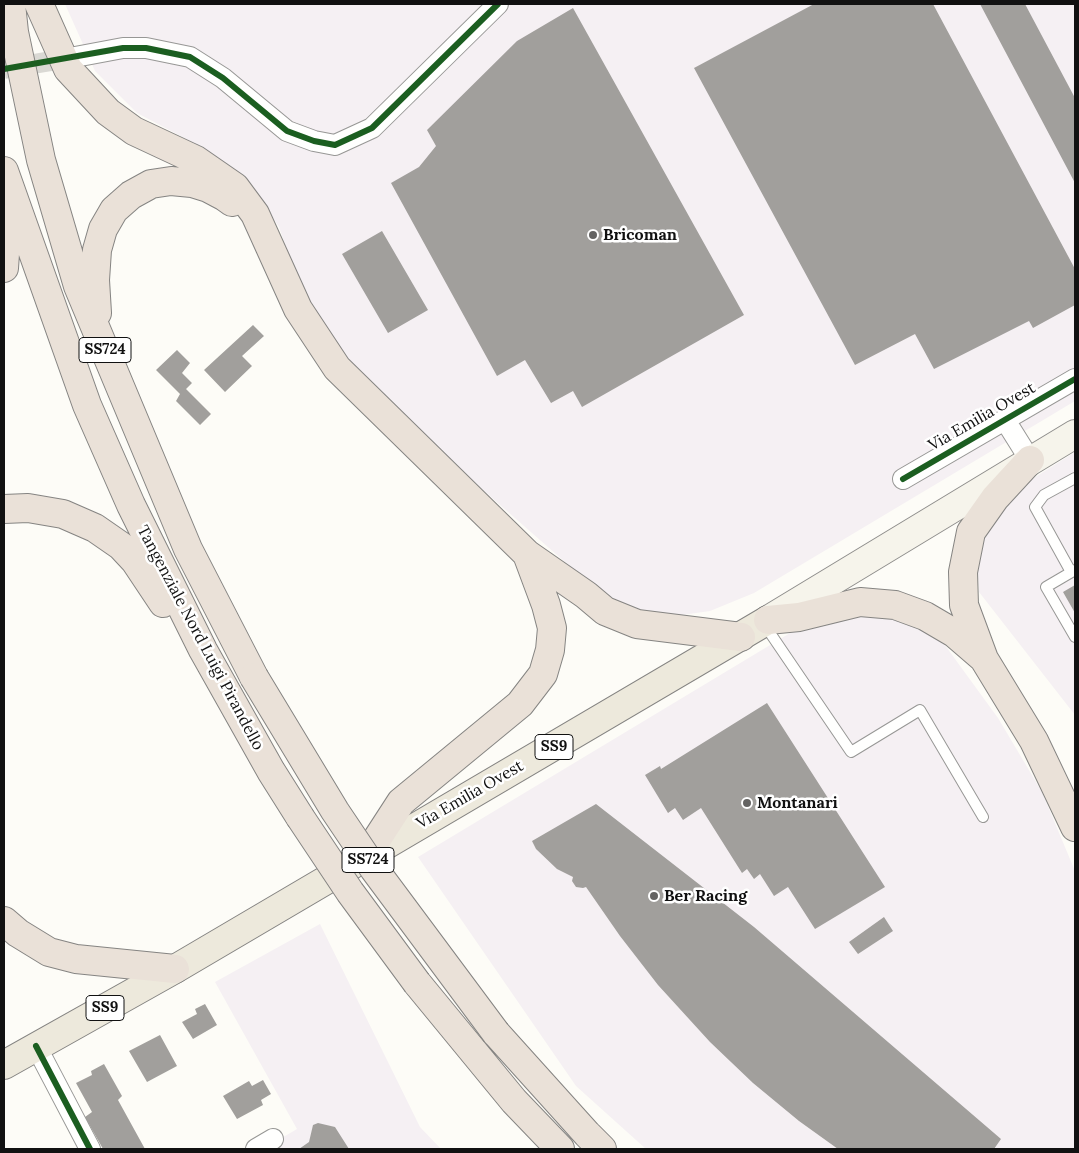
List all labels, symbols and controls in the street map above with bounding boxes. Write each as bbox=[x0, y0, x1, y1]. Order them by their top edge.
place label: Bricoman bbox=[603, 225, 677, 245]
marker: Bricoman bbox=[587, 229, 599, 241]
road number: SS724 bbox=[79, 338, 131, 362]
street label: Via Emilia Ovest bbox=[925, 379, 1039, 455]
street label: Tangenziale Nord Luigi Pirandello bbox=[132, 522, 268, 754]
road number: SS9 bbox=[535, 734, 573, 760]
street label: Via Emilia Ovest bbox=[413, 757, 527, 833]
place label: Montanari bbox=[757, 793, 838, 813]
marker: Montanari bbox=[741, 797, 753, 809]
road number: SS724 bbox=[342, 848, 394, 872]
place label: Ber Racing bbox=[664, 886, 747, 906]
marker: Ber Racing bbox=[648, 890, 660, 902]
road number: SS9 bbox=[86, 996, 124, 1020]

